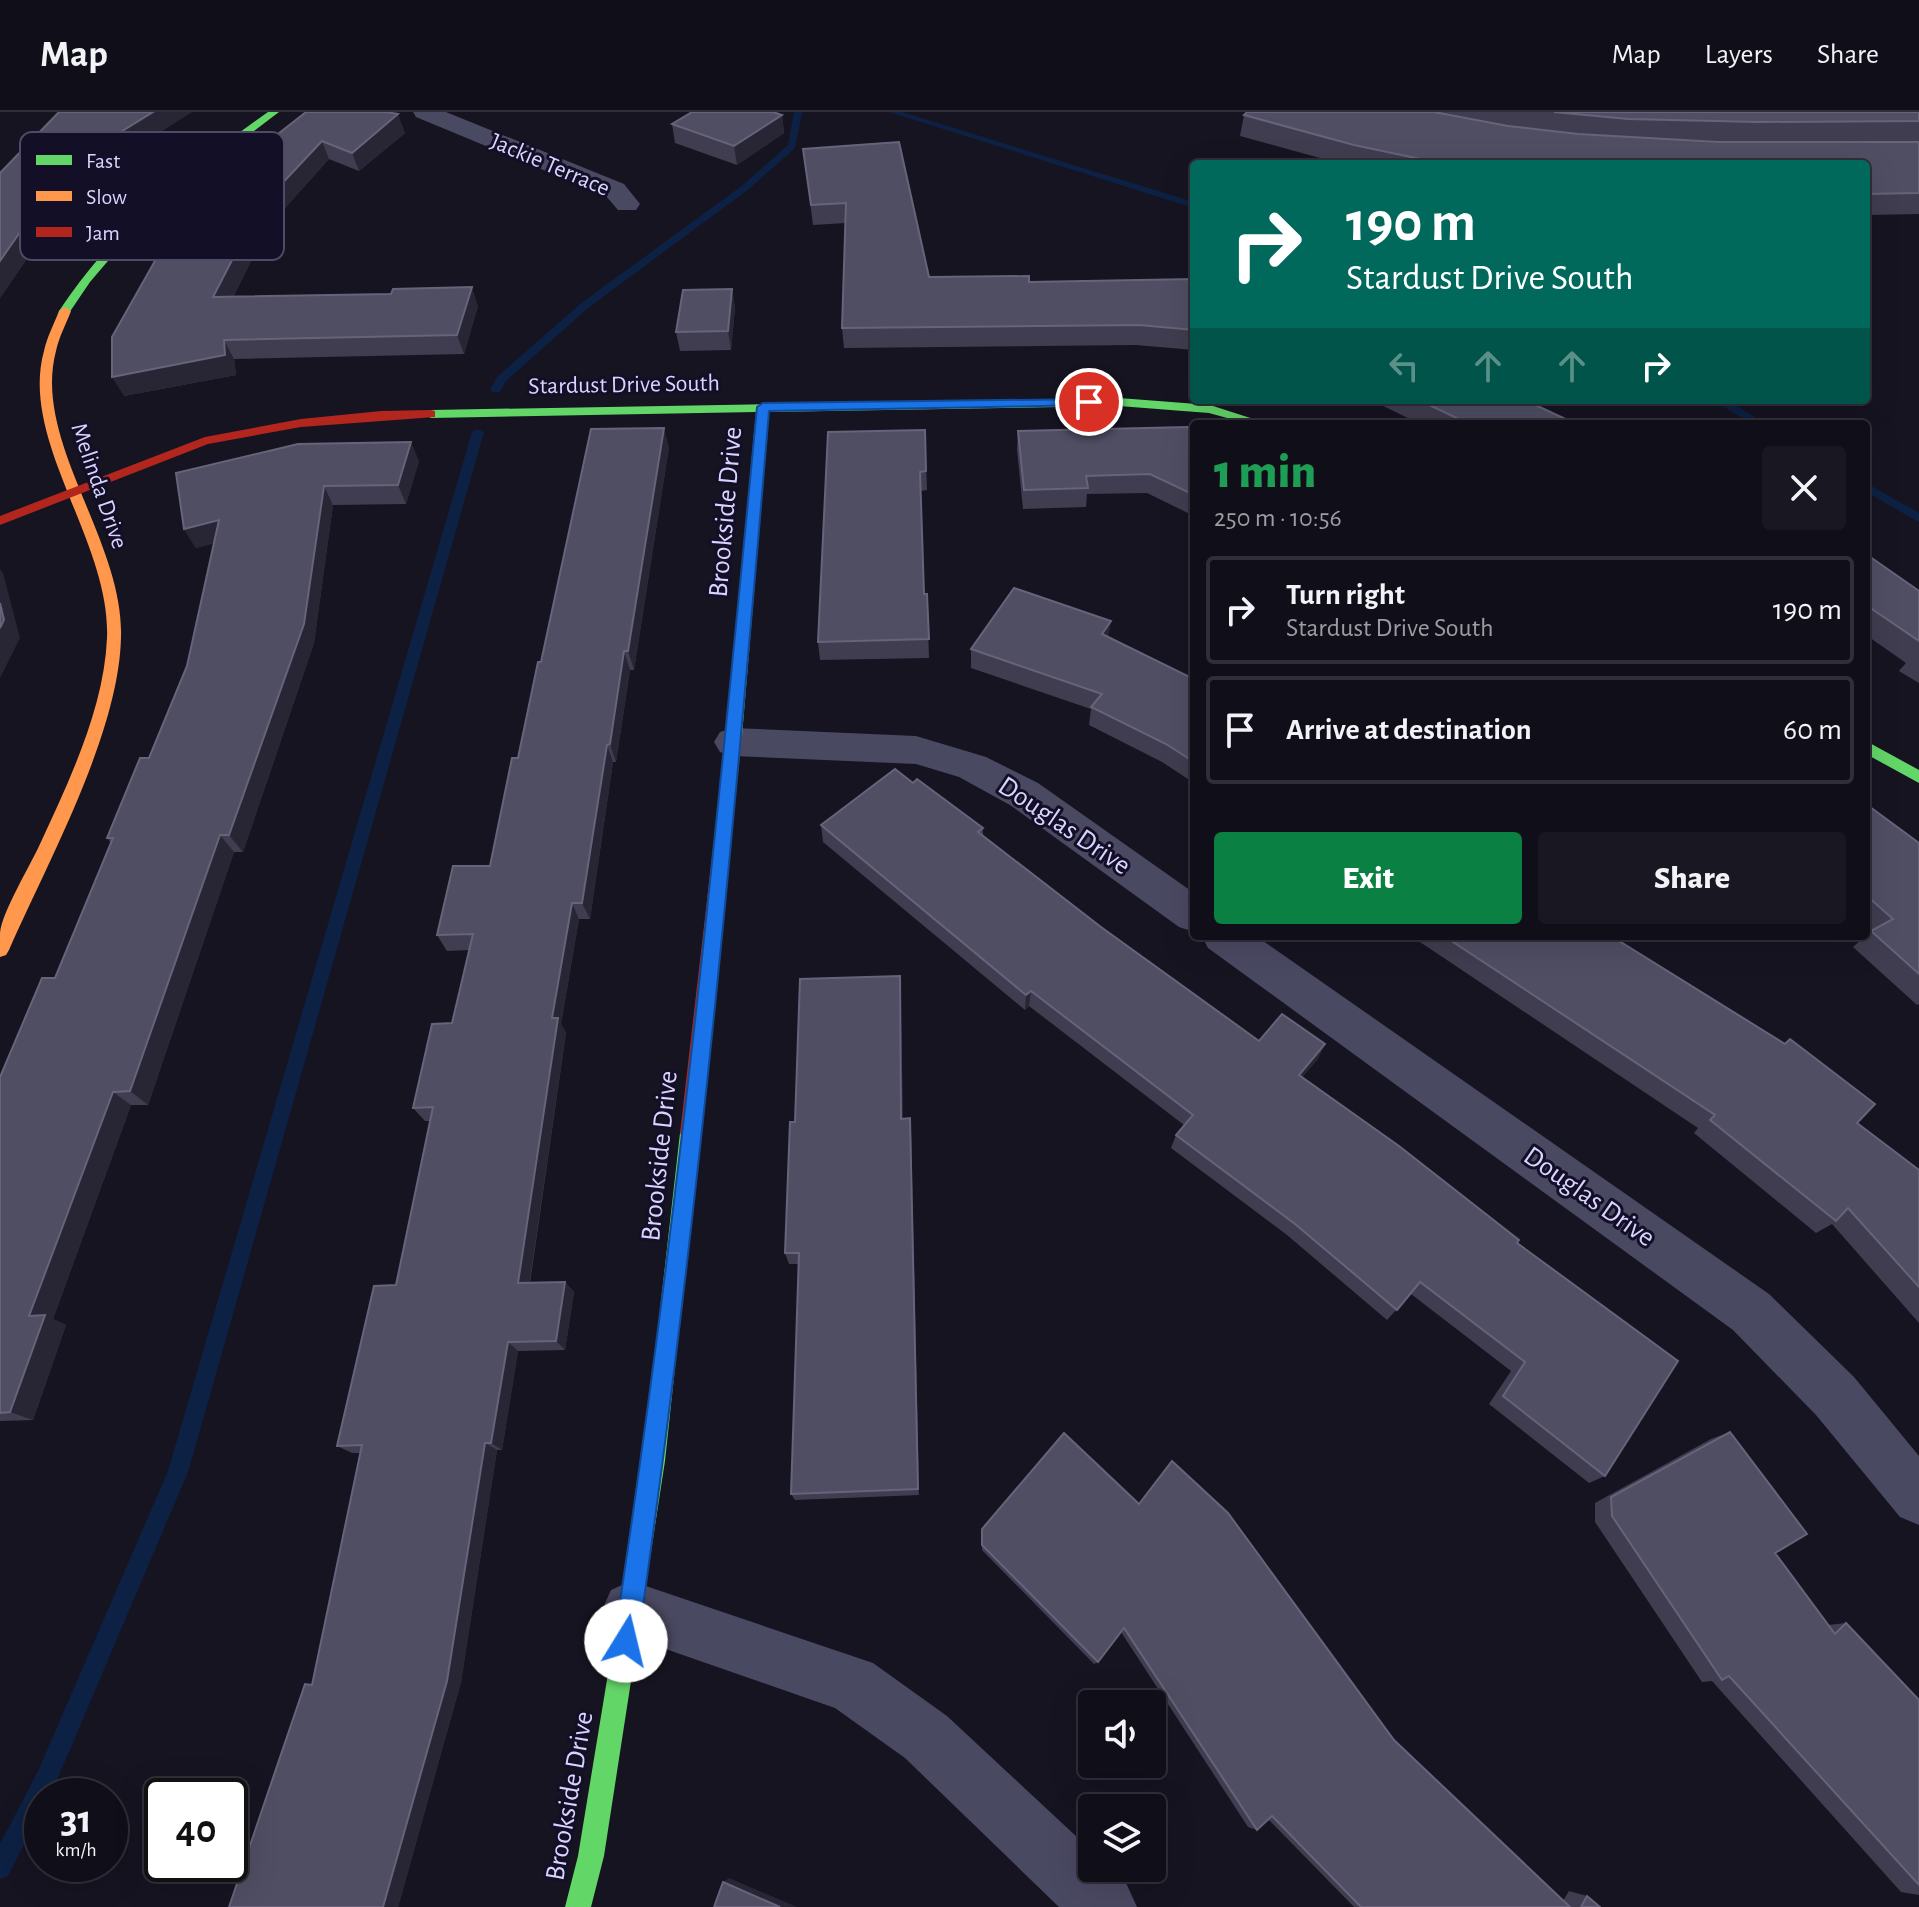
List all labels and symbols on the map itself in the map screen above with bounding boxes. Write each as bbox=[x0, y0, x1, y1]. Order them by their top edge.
street label: Jackie Terrace bbox=[487, 129, 613, 201]
legend bbox=[20, 132, 284, 260]
text: Fast bbox=[86, 150, 120, 172]
text: Slow bbox=[86, 186, 127, 208]
text: Jam bbox=[86, 222, 120, 244]
pin bbox=[1055, 368, 1123, 436]
street label: Stardust Drive South bbox=[528, 371, 720, 399]
street label: Melinda Drive bbox=[66, 420, 132, 552]
street label: Brookside Drive bbox=[705, 425, 747, 599]
street label: Douglas Drive bbox=[993, 772, 1135, 880]
street label: Brookside Drive bbox=[637, 1069, 683, 1243]
street label: Douglas Drive bbox=[1518, 1142, 1660, 1252]
position arrow bbox=[584, 1599, 668, 1683]
street label: Brookside Drive bbox=[541, 1709, 599, 1883]
speed limit sign: 40 bbox=[144, 1778, 248, 1882]

